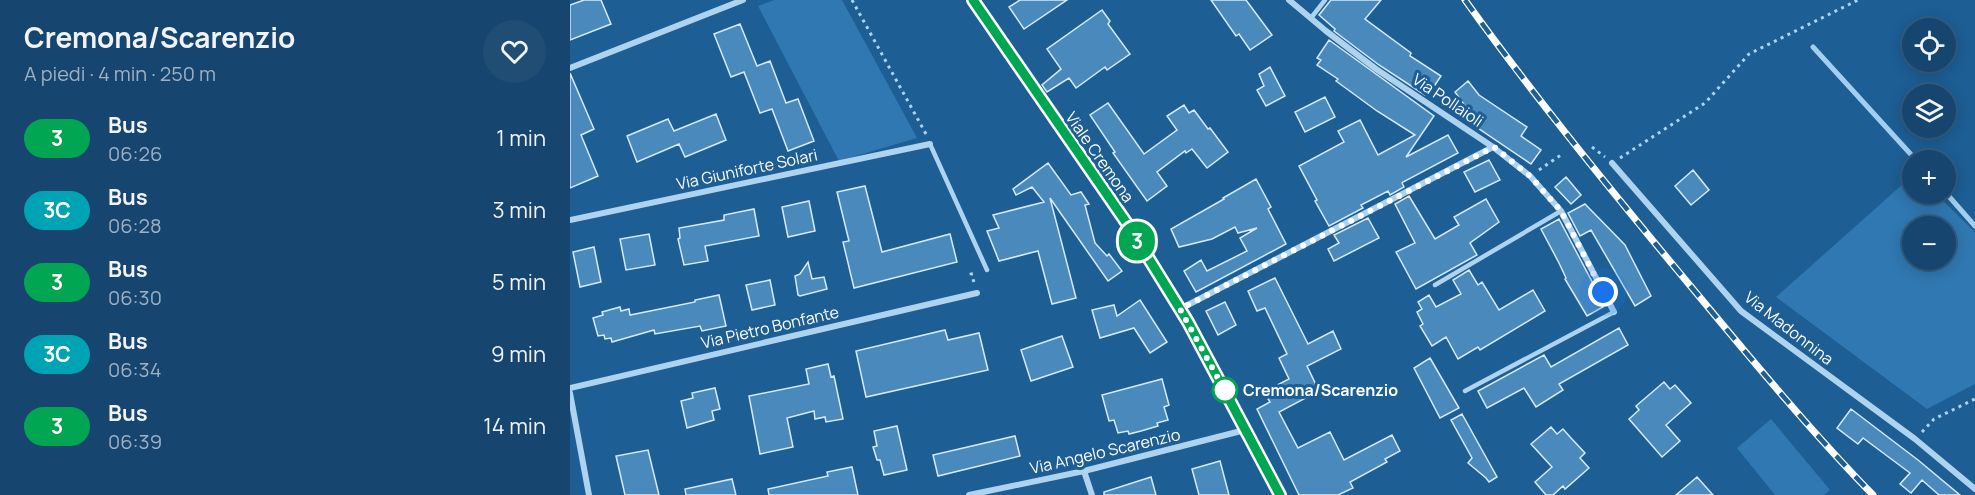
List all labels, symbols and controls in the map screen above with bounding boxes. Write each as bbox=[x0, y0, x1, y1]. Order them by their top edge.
text: Cremona/Scarenzio bbox=[24, 18, 295, 56]
map controls bbox=[1902, 18, 1956, 270]
button: locate bbox=[1902, 18, 1956, 72]
button: heart bbox=[483, 20, 546, 83]
text: A piedi · 4 min · 250 m bbox=[24, 60, 216, 87]
street label: Via Pollaioli bbox=[1408, 68, 1488, 132]
button: layers bbox=[1902, 84, 1956, 138]
street label: Viale Cremona bbox=[1061, 107, 1139, 207]
text: Bus bbox=[108, 110, 148, 140]
text: 1 min bbox=[496, 123, 546, 153]
text: 3 bbox=[51, 124, 63, 152]
text: 06:26 bbox=[108, 140, 162, 167]
street label: Via Giuniforte Solari bbox=[674, 143, 820, 195]
button: + bbox=[1902, 150, 1956, 204]
text: Bus bbox=[108, 182, 148, 212]
text: 3 min bbox=[493, 195, 546, 225]
text: 3C bbox=[43, 196, 71, 224]
text: 06:28 bbox=[108, 212, 162, 239]
button: − bbox=[1902, 216, 1956, 270]
line badge: 3 bbox=[1118, 222, 1156, 260]
text: 3 bbox=[1131, 227, 1143, 255]
text: Bus bbox=[108, 254, 148, 284]
text: 5 min bbox=[492, 267, 546, 297]
text: 3 bbox=[51, 268, 63, 296]
your location bbox=[1588, 277, 1618, 307]
text: 06:30 bbox=[108, 284, 162, 311]
street label: Via Madonnina bbox=[1740, 286, 1838, 370]
street label: Via Pietro Bonfante bbox=[699, 300, 841, 354]
text: Bus bbox=[108, 326, 148, 356]
text: 9 min bbox=[491, 339, 546, 369]
text: 3C bbox=[43, 340, 71, 368]
text: 06:34 bbox=[108, 356, 161, 383]
marker: Cremona/Scarenzio bbox=[1212, 377, 1238, 403]
place label: Cremona/Scarenzio bbox=[1243, 379, 1398, 401]
text: Bus bbox=[108, 398, 148, 428]
text: 14 min bbox=[483, 411, 546, 441]
text: 3 bbox=[51, 412, 63, 440]
street label: Via Angelo Scarenzio bbox=[1028, 423, 1182, 479]
text: 06:39 bbox=[108, 428, 162, 455]

